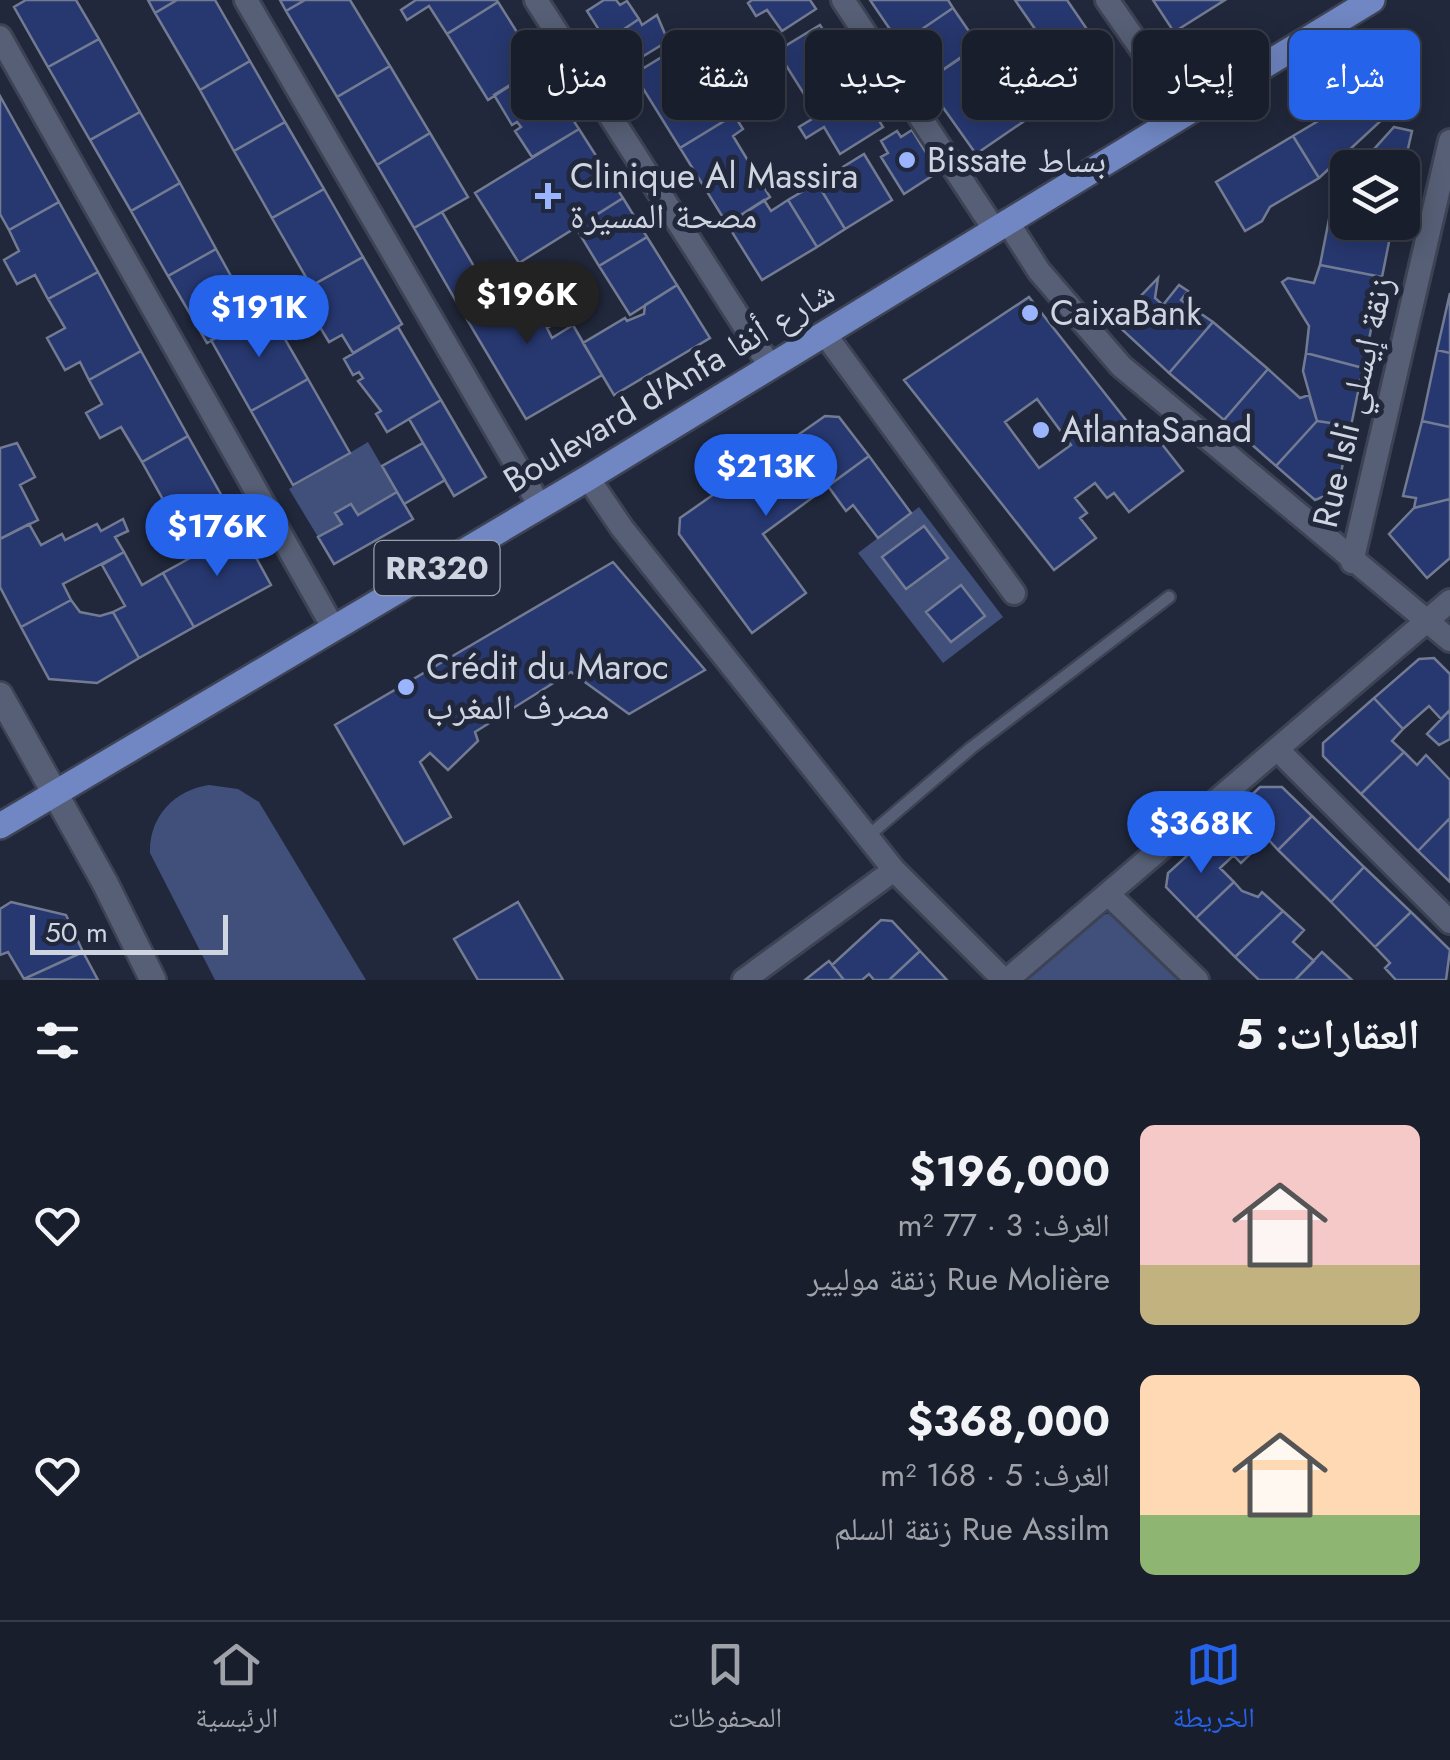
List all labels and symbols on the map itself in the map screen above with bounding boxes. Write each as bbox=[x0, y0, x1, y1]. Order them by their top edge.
place label: Bissate بساط bbox=[927, 135, 1106, 185]
marker: Bissate بساط bbox=[896, 149, 918, 171]
place label: Clinique Al Massira مصحة المسيرة bbox=[570, 151, 858, 241]
marker: Clinique Al Massira مصحة المسيرة bbox=[535, 183, 561, 209]
pin: $196K bbox=[457, 262, 597, 347]
street label: Boulevard d'Anfa شارع أنفا bbox=[494, 267, 844, 505]
street label: Rue Isli زنقة إيسلي bbox=[1300, 272, 1409, 533]
pin: $191K bbox=[189, 275, 329, 360]
place label: CaixaBank bbox=[1050, 288, 1202, 338]
marker: CaixaBank bbox=[1019, 302, 1041, 324]
place label: AtlantaSanad bbox=[1061, 405, 1252, 455]
marker: AtlantaSanad bbox=[1030, 419, 1052, 441]
pin: $213K bbox=[696, 434, 836, 519]
pin: $176K bbox=[147, 494, 287, 579]
road number: RR320 bbox=[374, 541, 500, 595]
place label: Crédit du Maroc مصرف المغرب bbox=[426, 642, 669, 732]
marker: Crédit du Maroc مصرف المغرب bbox=[395, 676, 417, 698]
pin: $368K bbox=[1131, 791, 1271, 876]
scale bar bbox=[30, 910, 228, 954]

